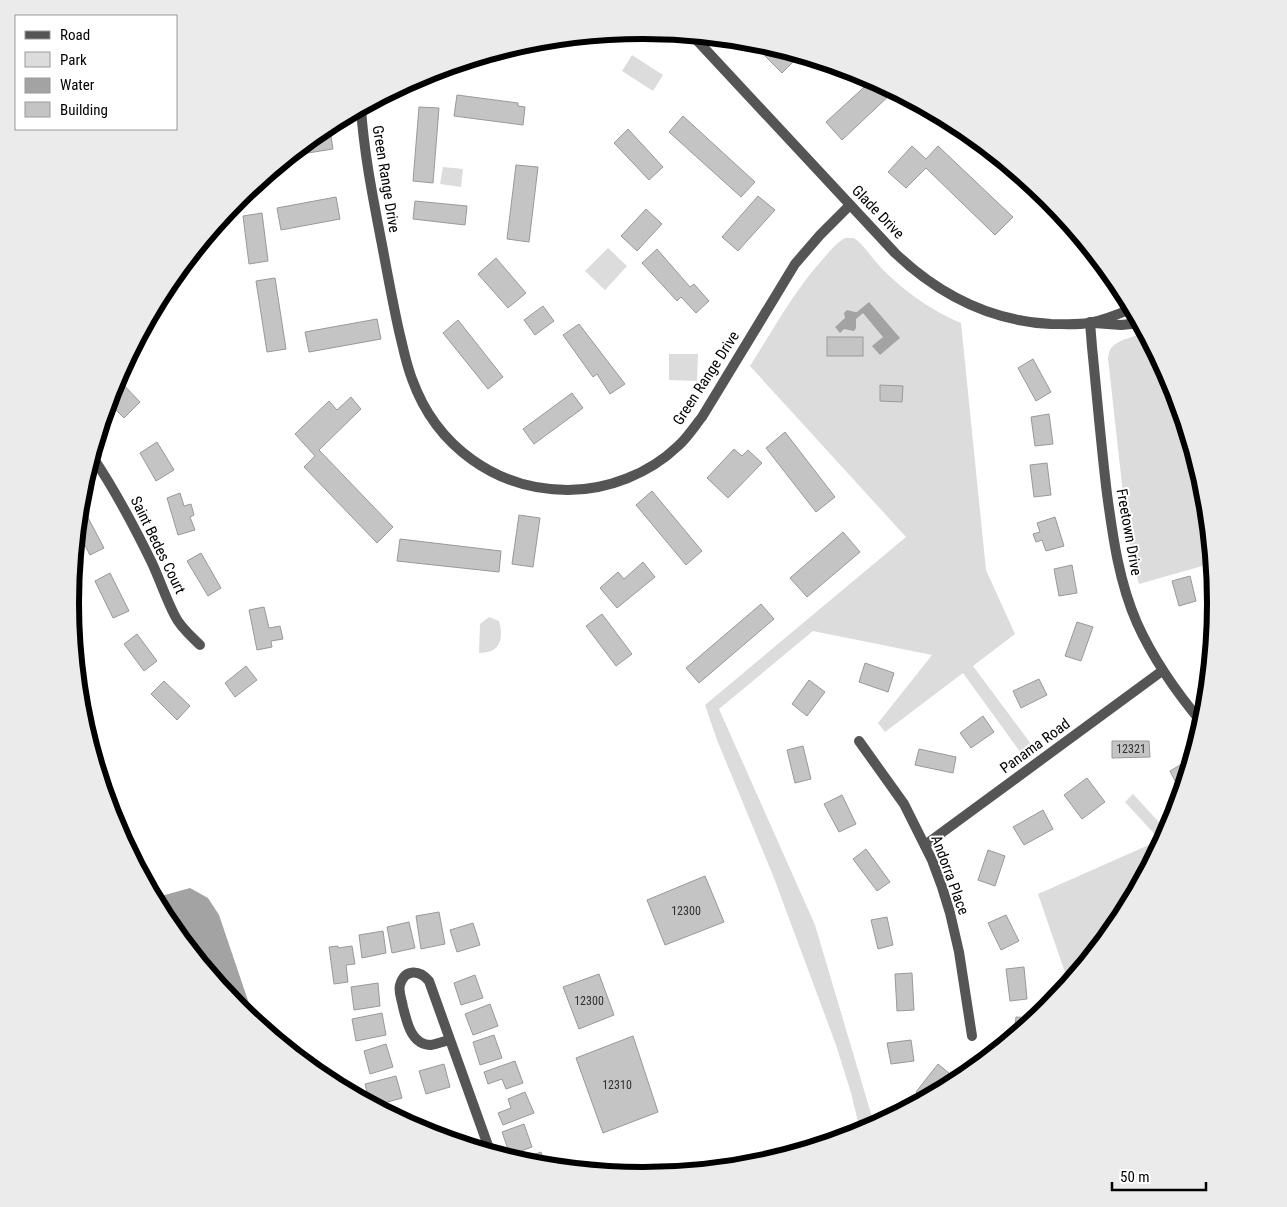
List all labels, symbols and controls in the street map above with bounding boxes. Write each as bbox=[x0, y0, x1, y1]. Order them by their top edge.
legend bbox=[15, 15, 178, 130]
text: Road bbox=[60, 26, 90, 44]
text: Park bbox=[60, 51, 87, 69]
text: Water bbox=[60, 76, 95, 94]
text: Building bbox=[60, 101, 108, 119]
street label: Green Range Drive bbox=[369, 124, 403, 234]
street label: Glade Drive bbox=[848, 182, 908, 242]
street label: Green Range Drive bbox=[669, 328, 743, 428]
street label: Freetown Drive bbox=[1113, 487, 1145, 577]
street label: Saint Bedes Court bbox=[127, 493, 189, 597]
street label: Panama Road bbox=[997, 715, 1073, 777]
house number: 12321 bbox=[1116, 742, 1146, 756]
street label: Andorra Place bbox=[927, 833, 973, 917]
house number: 12300 bbox=[671, 904, 701, 918]
house number: 12300 bbox=[574, 994, 604, 1008]
house number: 12310 bbox=[602, 1078, 632, 1092]
scale bar bbox=[1112, 1160, 1206, 1192]
text: 50 m bbox=[1120, 1168, 1150, 1186]

